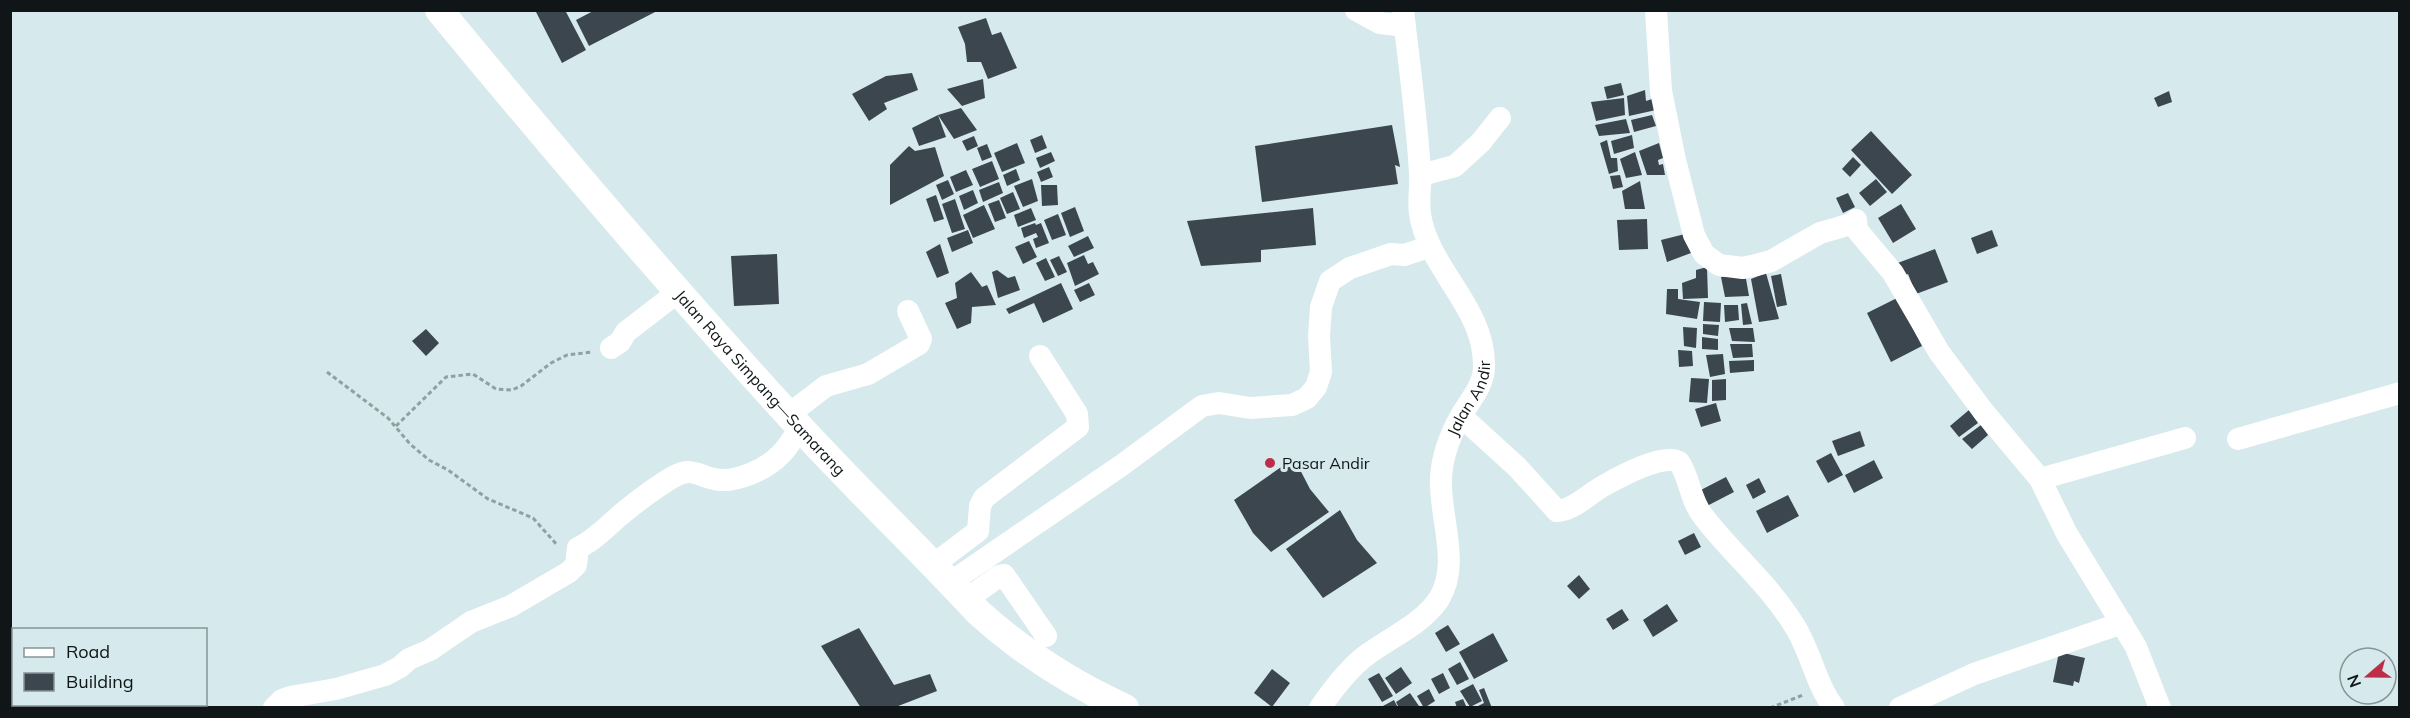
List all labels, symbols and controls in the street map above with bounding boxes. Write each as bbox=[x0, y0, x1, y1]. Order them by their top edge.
street label: Jalan Raya Simpang—Samarang bbox=[671, 285, 850, 480]
street label: Jalan Andir bbox=[1442, 360, 1494, 439]
place label: Pasar Andir bbox=[1282, 453, 1370, 473]
marker: Pasar Andir bbox=[1263, 456, 1277, 470]
legend bbox=[12, 628, 207, 706]
text: Road bbox=[66, 640, 110, 663]
north arrow bbox=[2338, 646, 2398, 706]
text: Building bbox=[66, 670, 134, 693]
text: N bbox=[2342, 672, 2365, 690]

